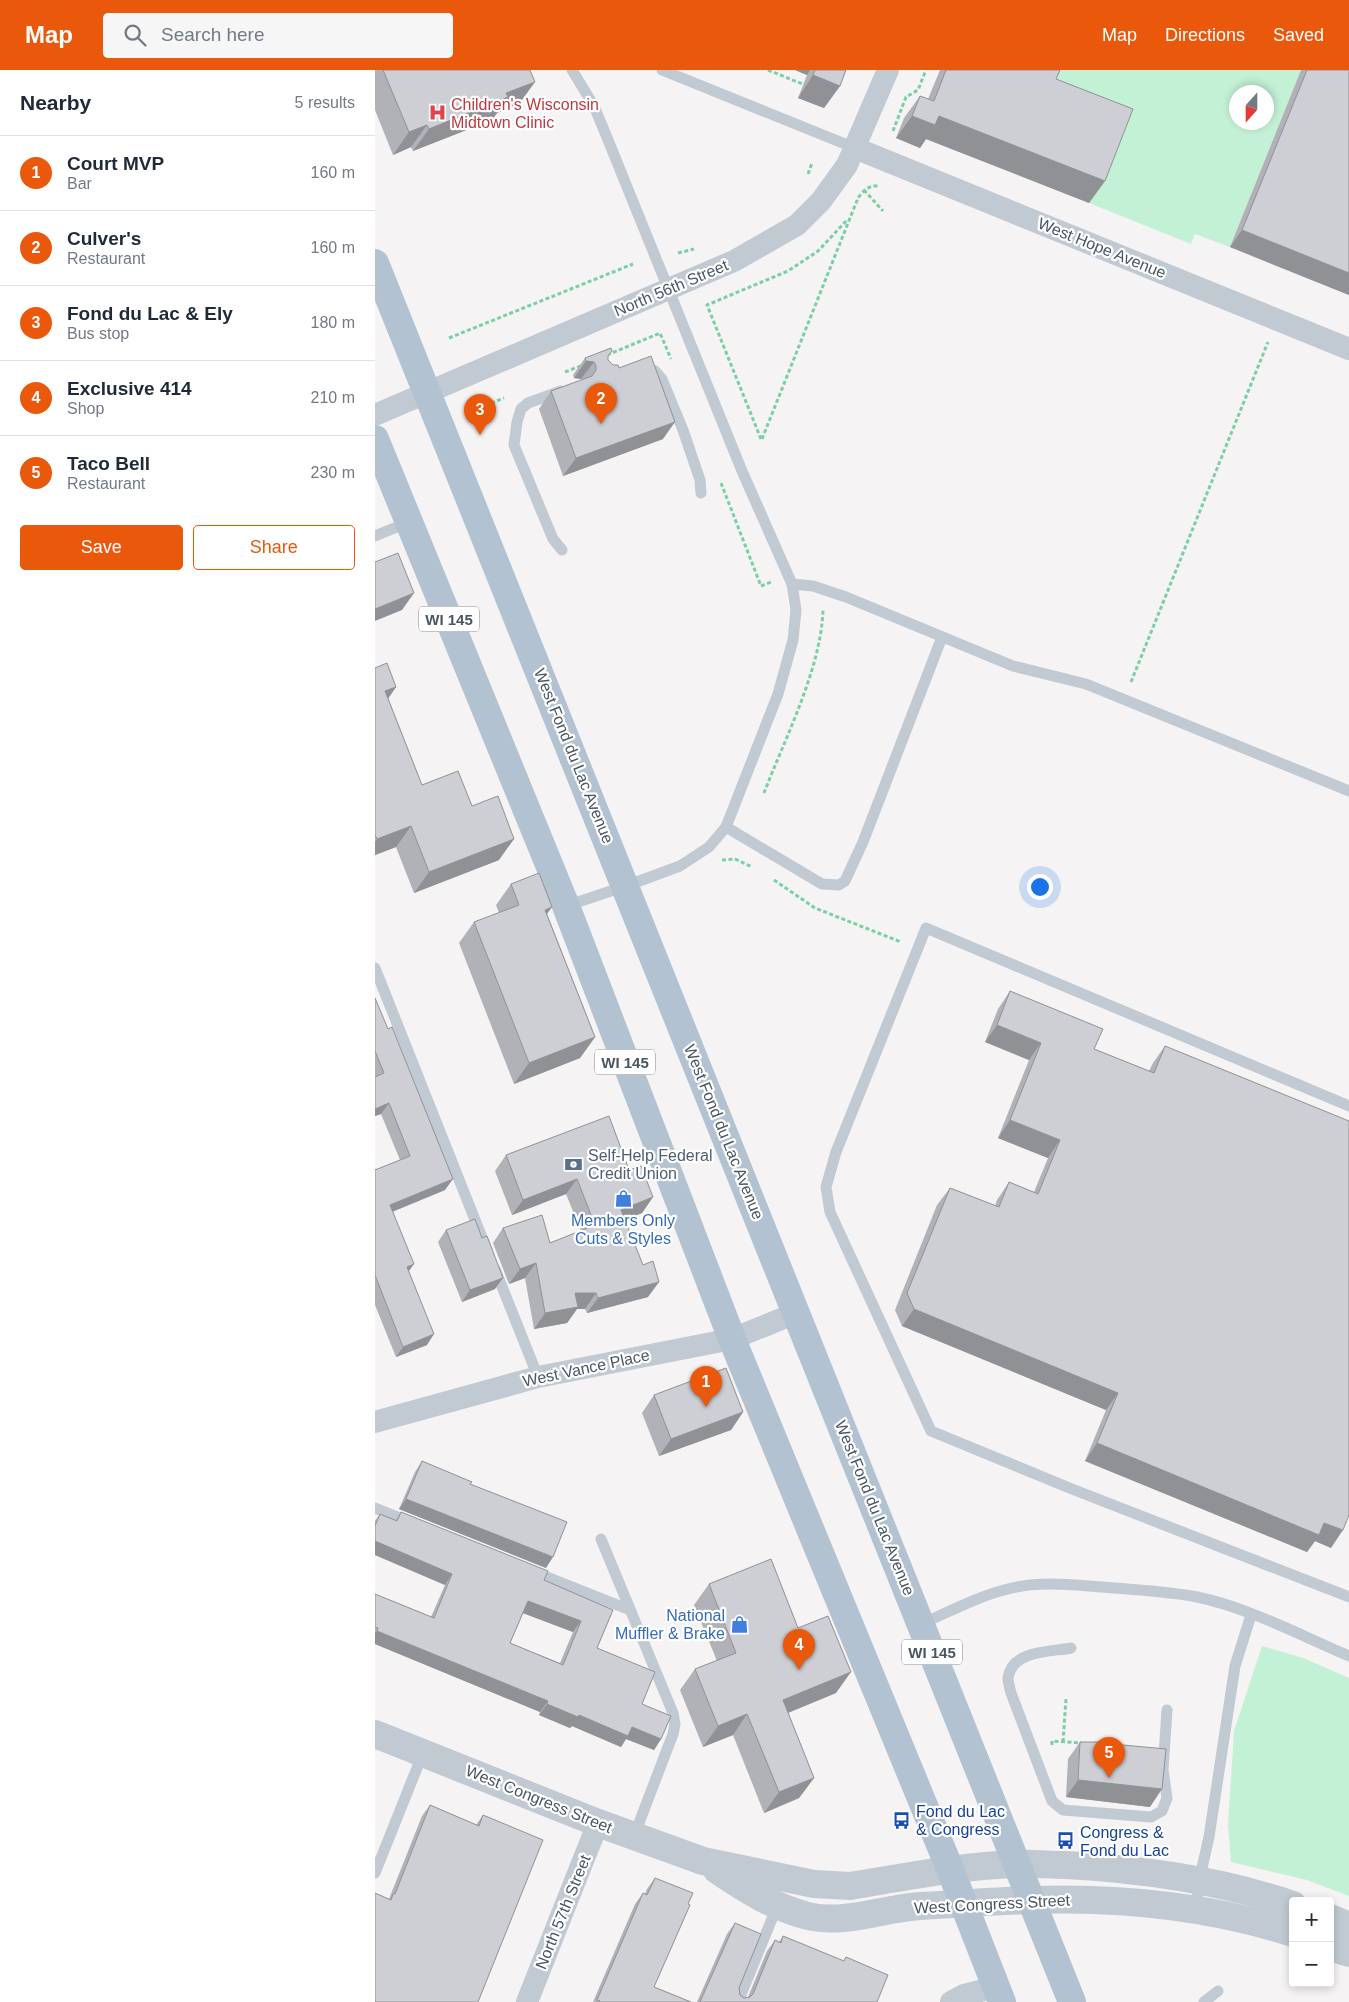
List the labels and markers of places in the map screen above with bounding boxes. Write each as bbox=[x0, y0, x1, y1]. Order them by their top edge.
place label: Children's Wisconsin Midtown Clinic bbox=[451, 96, 599, 131]
hospital icon: Children's Wisconsin Midtown Clinic bbox=[427, 103, 447, 123]
pin: 2 bbox=[585, 383, 617, 424]
pin: 3 bbox=[464, 394, 496, 435]
place label: Self-Help Federal Credit Union bbox=[588, 1147, 713, 1182]
bank icon: Self-Help Federal Credit Union bbox=[564, 1154, 584, 1174]
shop icon: Members Only Cuts & Styles bbox=[613, 1189, 633, 1209]
place label: Members Only Cuts & Styles bbox=[571, 1212, 675, 1247]
pin: 1 bbox=[690, 1366, 722, 1407]
place label: National Muffler & Brake bbox=[615, 1607, 725, 1642]
shop icon: National Muffler & Brake bbox=[729, 1614, 749, 1634]
pin: 4 bbox=[783, 1629, 815, 1670]
pin: 5 bbox=[1093, 1737, 1125, 1778]
place label: Fond du Lac & Congress bbox=[916, 1803, 1005, 1838]
bus stop icon: Fond du Lac & Congress bbox=[892, 1810, 912, 1830]
place label: Congress & Fond du Lac bbox=[1080, 1824, 1169, 1859]
bus stop icon: Congress & Fond du Lac bbox=[1056, 1831, 1076, 1851]

